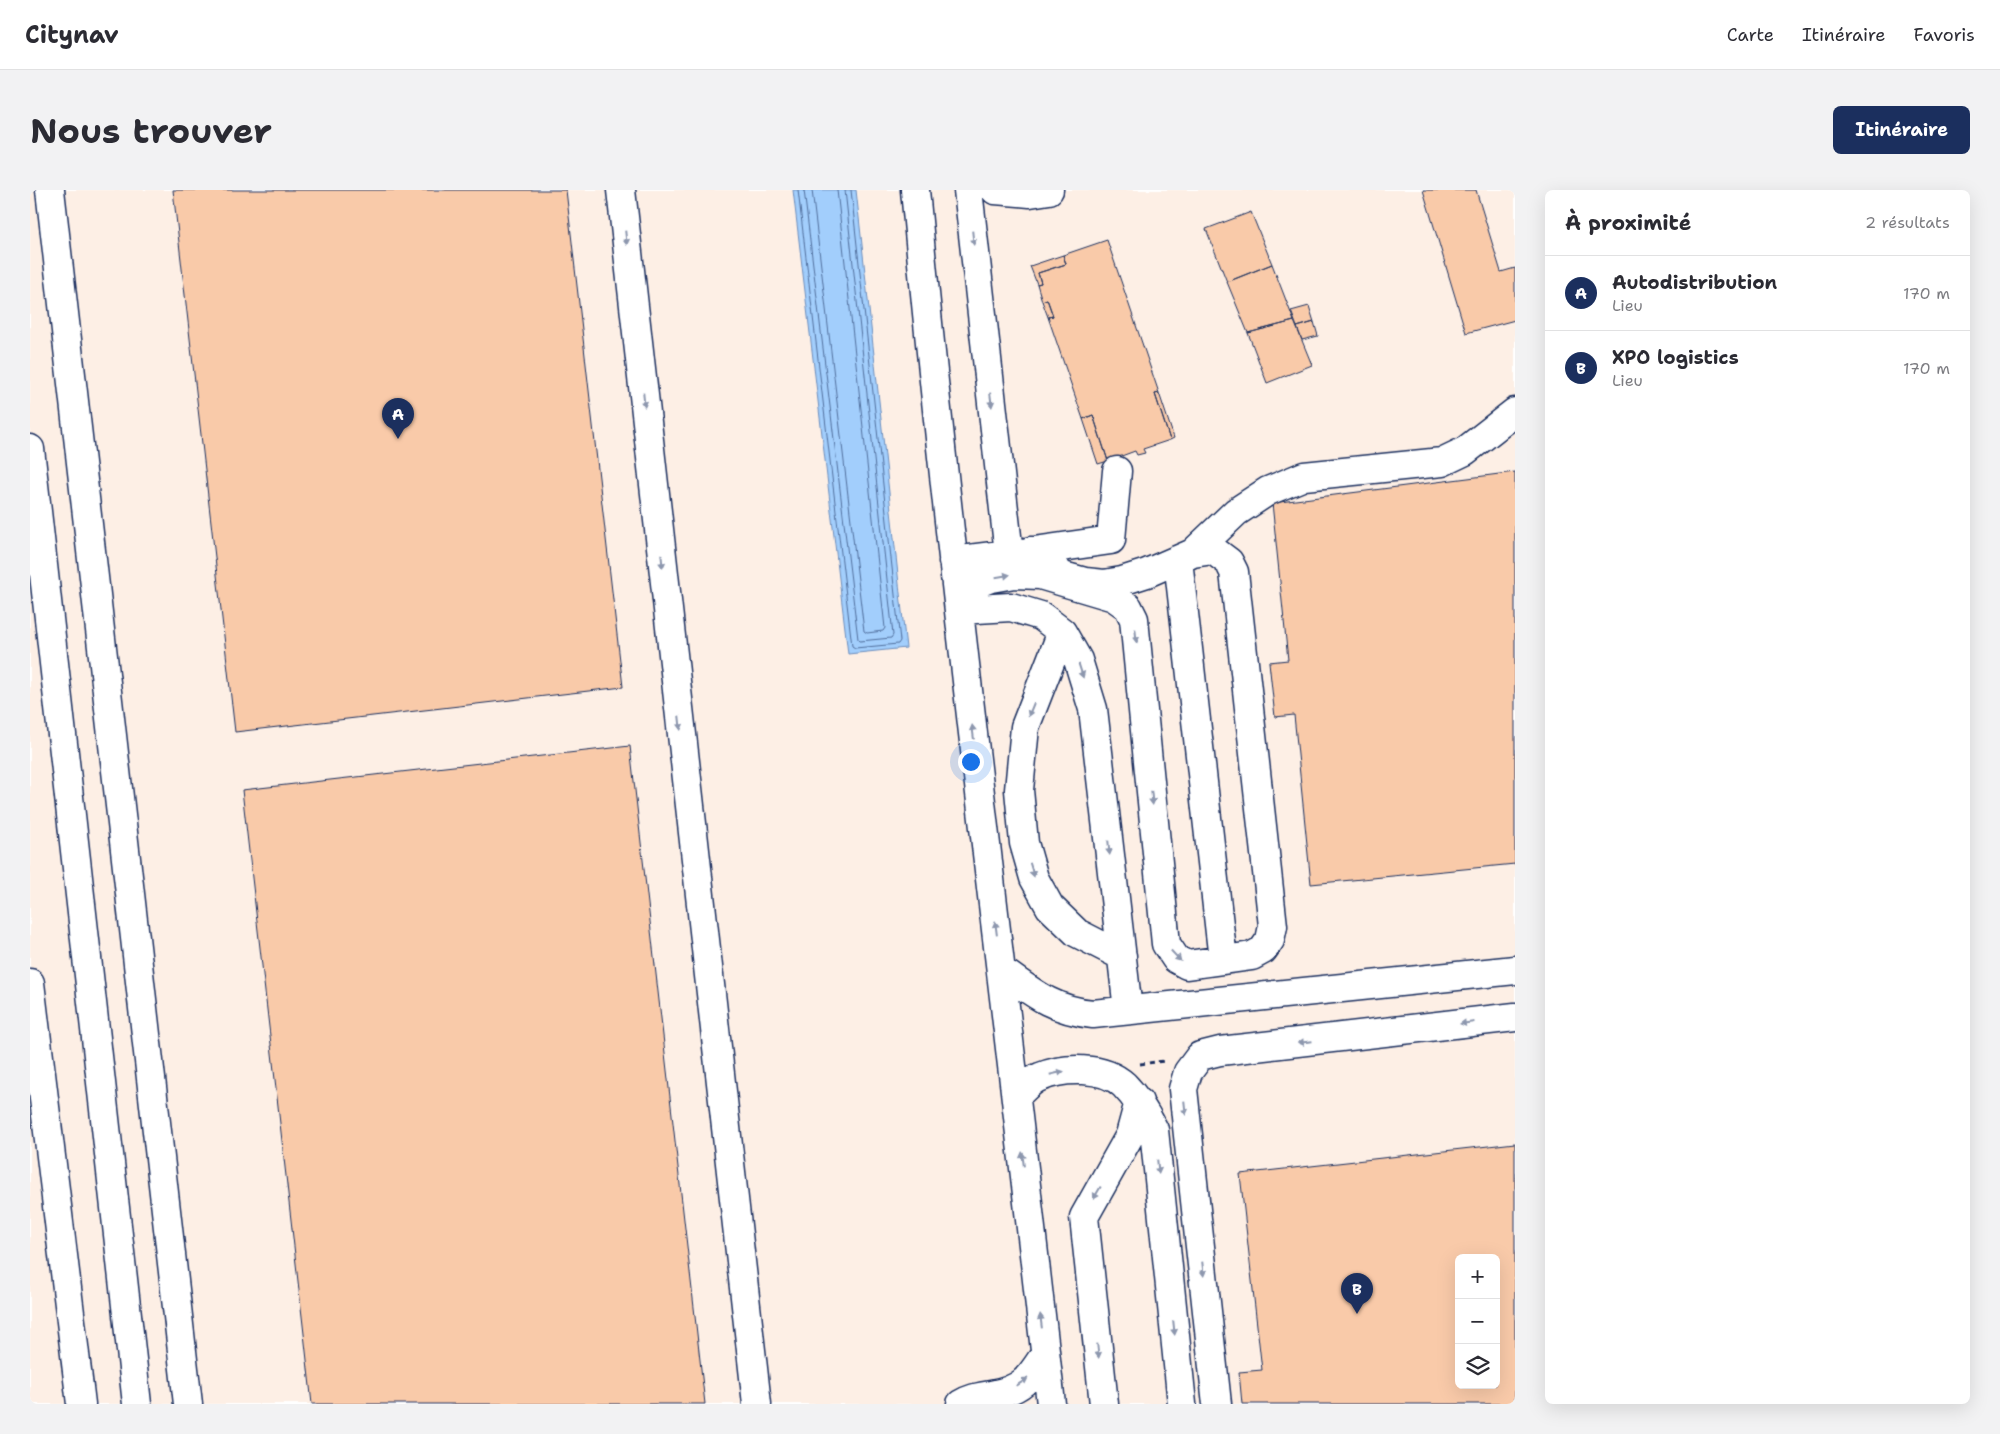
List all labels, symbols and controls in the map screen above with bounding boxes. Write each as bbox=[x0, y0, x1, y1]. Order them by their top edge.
text: Citynav bbox=[25, 19, 119, 51]
text: Carte bbox=[1727, 23, 1774, 47]
text: Itinéraire bbox=[1802, 23, 1886, 47]
text: Favoris bbox=[1914, 23, 1975, 47]
button: Itinéraire bbox=[1833, 106, 1970, 154]
text: Nous trouver bbox=[30, 107, 272, 154]
text: À proximité bbox=[1565, 209, 1691, 237]
text: 2 résultats bbox=[1865, 212, 1950, 233]
one-way arrow bbox=[622, 231, 630, 247]
one-way arrow bbox=[970, 231, 978, 247]
text: Autodistribution bbox=[1612, 270, 1777, 295]
text: A bbox=[1575, 283, 1587, 304]
text: 170 m bbox=[1903, 283, 1950, 304]
text: Lieu bbox=[1612, 295, 1643, 316]
text: XPO logistics bbox=[1612, 345, 1739, 370]
text: B bbox=[1576, 358, 1586, 379]
text: 170 m bbox=[1903, 358, 1950, 379]
text: Lieu bbox=[1612, 370, 1643, 391]
one-way arrow bbox=[640, 392, 648, 408]
one-way arrow bbox=[987, 392, 995, 408]
pin: A bbox=[382, 398, 414, 439]
one-way arrow bbox=[658, 554, 666, 570]
one-way arrow bbox=[995, 571, 1011, 579]
one-way arrow bbox=[1132, 628, 1140, 644]
one-way arrow bbox=[1078, 664, 1086, 679]
one-way arrow bbox=[1027, 703, 1035, 718]
one-way arrow bbox=[676, 715, 684, 731]
one-way arrow bbox=[969, 724, 977, 740]
your location bbox=[958, 749, 984, 775]
one-way arrow bbox=[1148, 790, 1156, 806]
one-way arrow bbox=[1105, 841, 1113, 857]
one-way arrow bbox=[1028, 862, 1036, 877]
one-way arrow bbox=[992, 920, 1000, 936]
one-way arrow bbox=[1170, 950, 1181, 962]
one-way arrow bbox=[1458, 1019, 1474, 1027]
one-way arrow bbox=[1297, 1038, 1313, 1046]
one-way arrow bbox=[1049, 1069, 1064, 1077]
one-way arrow bbox=[1181, 1100, 1189, 1116]
one-way arrow bbox=[1019, 1151, 1027, 1167]
one-way arrow bbox=[1154, 1159, 1162, 1175]
one-way arrow bbox=[1093, 1186, 1101, 1200]
map controls bbox=[1455, 1254, 1500, 1389]
button: + bbox=[1455, 1254, 1500, 1299]
one-way arrow bbox=[1199, 1261, 1207, 1277]
pin: B bbox=[1341, 1273, 1373, 1314]
button: − bbox=[1455, 1299, 1500, 1344]
one-way arrow bbox=[1037, 1312, 1045, 1328]
one-way arrow bbox=[1171, 1321, 1179, 1337]
one-way arrow bbox=[1094, 1343, 1102, 1359]
button: layers bbox=[1455, 1344, 1500, 1389]
one-way arrow bbox=[1015, 1378, 1029, 1387]

